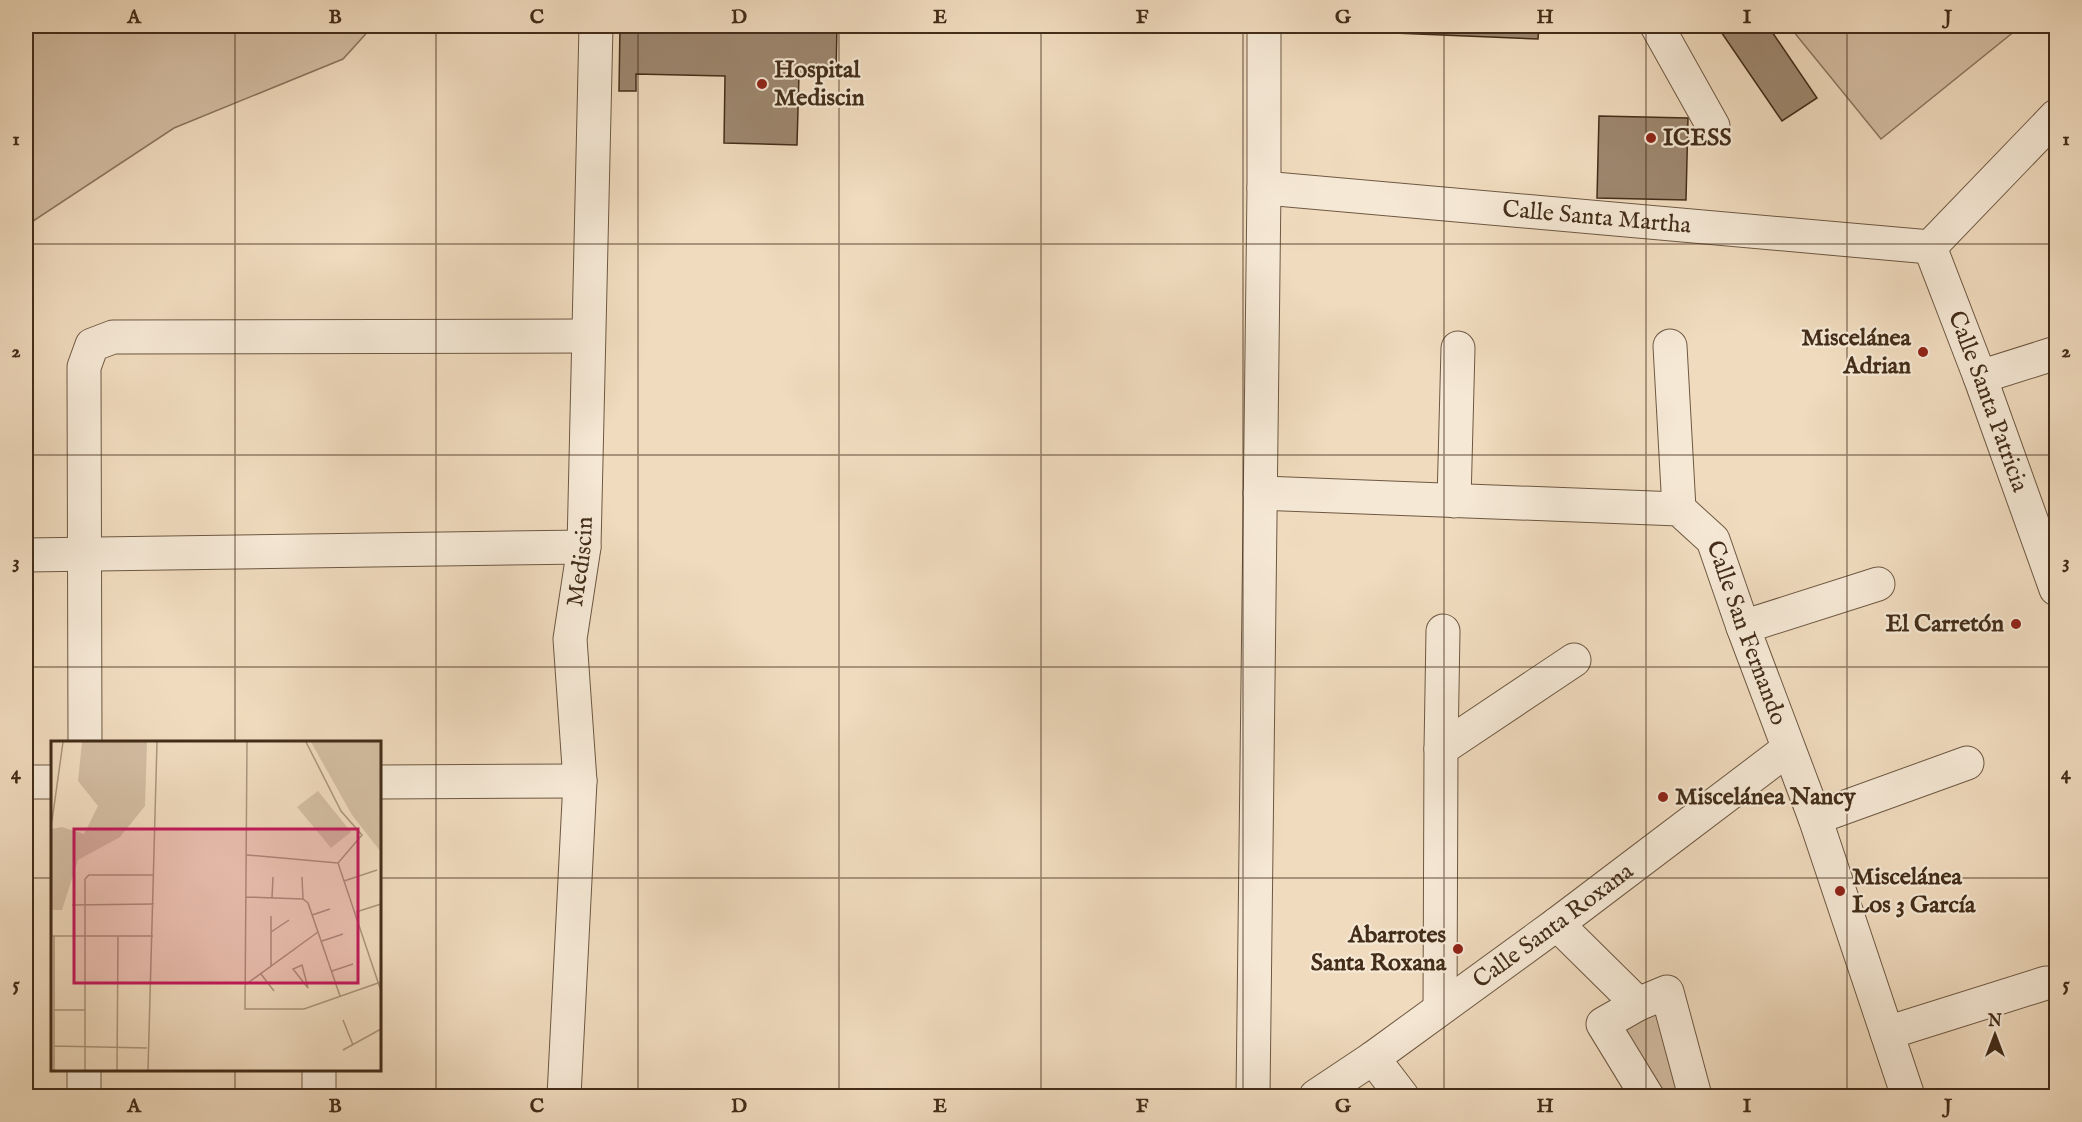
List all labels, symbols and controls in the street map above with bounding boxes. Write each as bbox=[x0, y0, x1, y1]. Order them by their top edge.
text: A bbox=[126, 5, 142, 30]
text: B bbox=[328, 5, 342, 30]
text: C bbox=[530, 5, 544, 30]
text: D bbox=[731, 5, 747, 30]
text: E bbox=[933, 5, 947, 30]
text: F bbox=[1136, 5, 1149, 30]
text: G bbox=[1335, 5, 1352, 30]
text: H bbox=[1536, 5, 1554, 30]
text: I bbox=[1743, 5, 1752, 30]
text: J bbox=[1941, 5, 1953, 30]
place label: Hospital Mediscin bbox=[774, 55, 865, 114]
marker: Hospital Mediscin bbox=[755, 77, 769, 91]
place label: ICESS bbox=[1663, 123, 1732, 154]
text: 1 bbox=[12, 127, 20, 152]
text: 1 bbox=[2062, 127, 2070, 152]
marker: ICESS bbox=[1644, 131, 1658, 145]
street label: Calle Santa Martha bbox=[1501, 194, 1693, 241]
street label: Calle Santa Patricia bbox=[1941, 306, 2036, 497]
place label: Miscelánea Adrian bbox=[1801, 323, 1912, 382]
text: 2 bbox=[11, 339, 21, 364]
text: 2 bbox=[2061, 339, 2071, 364]
marker: Miscelánea Adrian bbox=[1916, 345, 1930, 359]
street label: Mediscin bbox=[560, 516, 600, 609]
street label: Calle San Fernando bbox=[1699, 536, 1794, 730]
text: 3 bbox=[12, 550, 20, 575]
text: 3 bbox=[2062, 550, 2070, 575]
place label: El Carretón bbox=[1886, 609, 2004, 640]
marker: El Carretón bbox=[2009, 617, 2023, 631]
inset map bbox=[51, 741, 381, 1071]
text: 4 bbox=[11, 761, 22, 786]
text: 4 bbox=[2061, 761, 2072, 786]
place label: Miscelánea Nancy bbox=[1675, 782, 1857, 813]
marker: Miscelánea Nancy bbox=[1656, 790, 1670, 804]
street label: Calle Santa Roxana bbox=[1467, 856, 1640, 996]
place label: Miscelánea Los 3 García bbox=[1852, 862, 1976, 921]
marker: Miscelánea Los 3 García bbox=[1833, 884, 1847, 898]
place label: Abarrotes Santa Roxana bbox=[1311, 920, 1447, 979]
marker: Abarrotes Santa Roxana bbox=[1451, 942, 1465, 956]
text: 5 bbox=[12, 972, 20, 997]
text: 5 bbox=[2062, 972, 2070, 997]
north arrow bbox=[1965, 1005, 2025, 1065]
text: N bbox=[1987, 1012, 2002, 1032]
text: A bbox=[126, 1094, 142, 1119]
text: B bbox=[328, 1094, 342, 1119]
text: C bbox=[530, 1094, 544, 1119]
text: D bbox=[731, 1094, 747, 1119]
text: E bbox=[933, 1094, 947, 1119]
text: F bbox=[1136, 1094, 1149, 1119]
text: G bbox=[1335, 1094, 1352, 1119]
text: H bbox=[1536, 1094, 1554, 1119]
text: I bbox=[1743, 1094, 1752, 1119]
text: J bbox=[1941, 1094, 1953, 1119]

